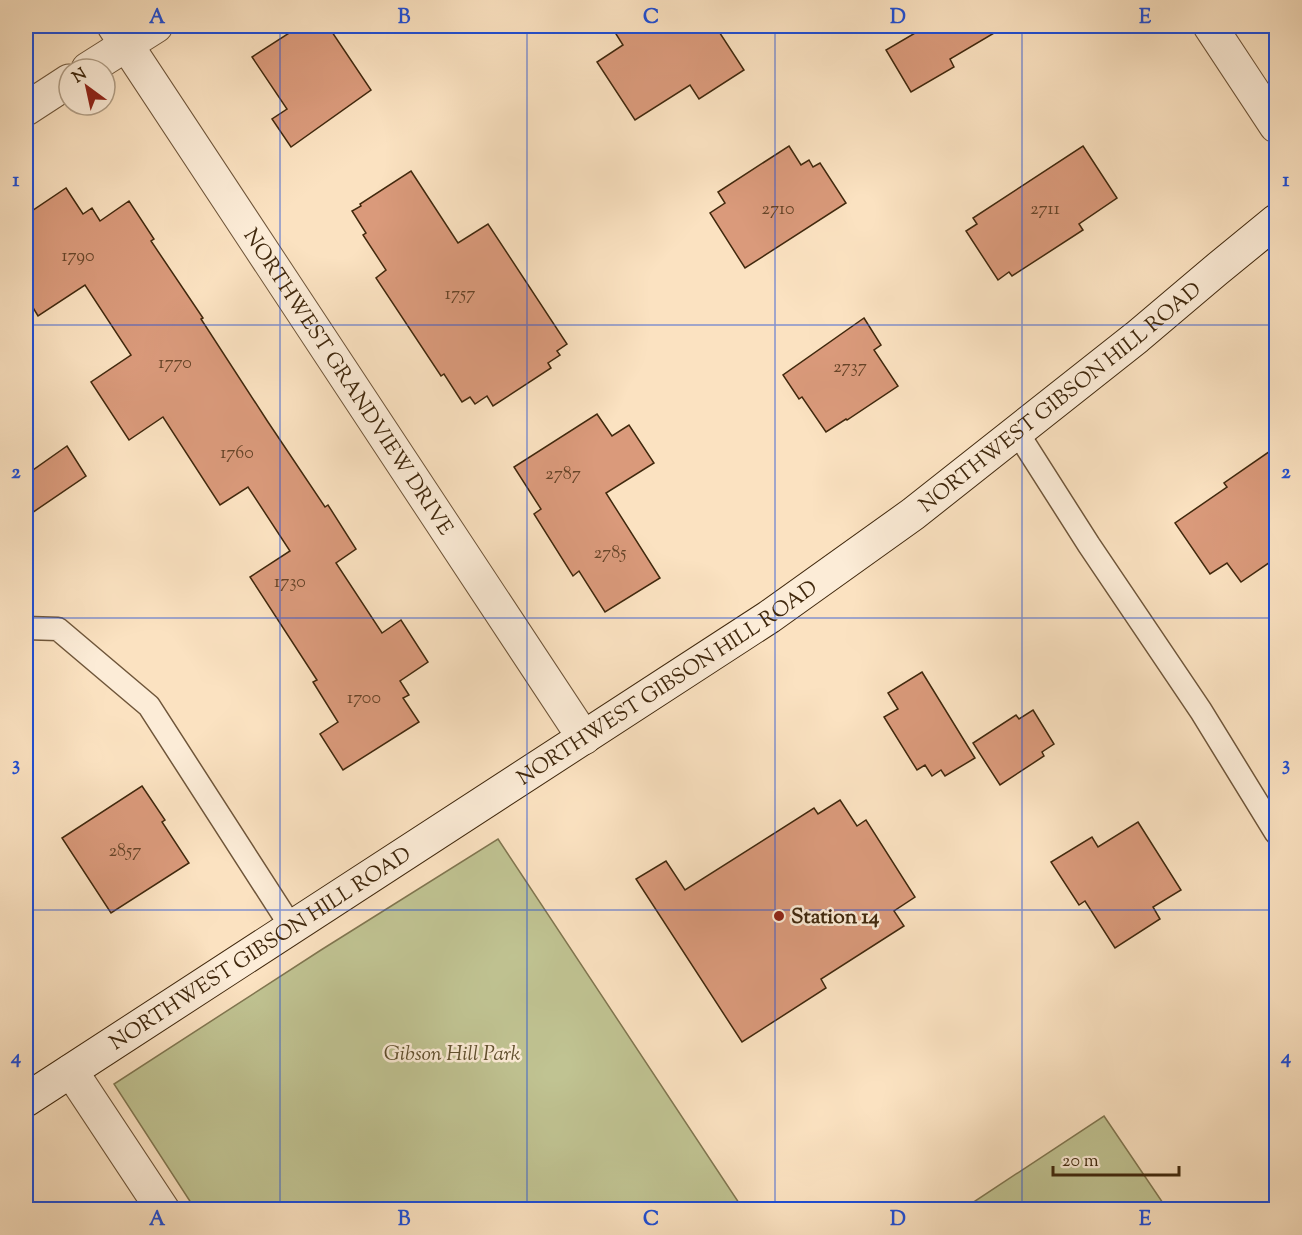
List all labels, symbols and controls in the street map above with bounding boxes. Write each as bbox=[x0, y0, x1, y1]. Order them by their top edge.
text: A bbox=[149, 4, 166, 33]
text: B bbox=[398, 4, 411, 33]
text: C bbox=[643, 4, 659, 33]
text: D bbox=[890, 4, 906, 33]
text: E bbox=[1139, 4, 1152, 33]
north arrow bbox=[57, 57, 117, 117]
text: N bbox=[69, 63, 92, 90]
text: 1 bbox=[13, 167, 20, 196]
text: 1 bbox=[1283, 167, 1290, 196]
house number: 2710 bbox=[762, 197, 794, 223]
house number: 2711 bbox=[1030, 197, 1060, 223]
street label: NORTHWEST GRANDVIEW DRIVE bbox=[235, 223, 459, 542]
house number: 1790 bbox=[61, 244, 95, 270]
street label: NORTHWEST GIBSON HILL ROAD bbox=[913, 276, 1209, 521]
house number: 1757 bbox=[445, 282, 475, 308]
house number: 1770 bbox=[158, 351, 192, 377]
house number: 2737 bbox=[833, 355, 867, 381]
house number: 1760 bbox=[220, 441, 254, 467]
text: 2 bbox=[11, 459, 21, 488]
text: 2 bbox=[1281, 459, 1291, 488]
house number: 2787 bbox=[545, 462, 581, 488]
house number: 2785 bbox=[594, 541, 626, 567]
house number: 1730 bbox=[274, 570, 306, 596]
street label: NORTHWEST GIBSON HILL ROAD bbox=[512, 574, 824, 794]
house number: 1700 bbox=[347, 686, 381, 712]
text: 3 bbox=[12, 751, 20, 780]
text: 3 bbox=[1282, 751, 1290, 780]
house number: 2857 bbox=[109, 839, 141, 865]
street label: NORTHWEST GIBSON HILL ROAD bbox=[104, 841, 418, 1059]
place label: Station 14 bbox=[791, 903, 880, 933]
marker: Station 14 bbox=[772, 909, 786, 923]
park label: Gibson Hill Park bbox=[384, 1040, 521, 1070]
text: 4 bbox=[10, 1044, 21, 1073]
text: 4 bbox=[1280, 1044, 1291, 1073]
scale bar bbox=[1053, 1139, 1179, 1177]
text: 20 m bbox=[1062, 1149, 1099, 1175]
text: A bbox=[149, 1206, 166, 1235]
text: B bbox=[398, 1206, 411, 1235]
text: C bbox=[643, 1206, 659, 1235]
text: D bbox=[890, 1206, 906, 1235]
text: E bbox=[1139, 1206, 1152, 1235]

